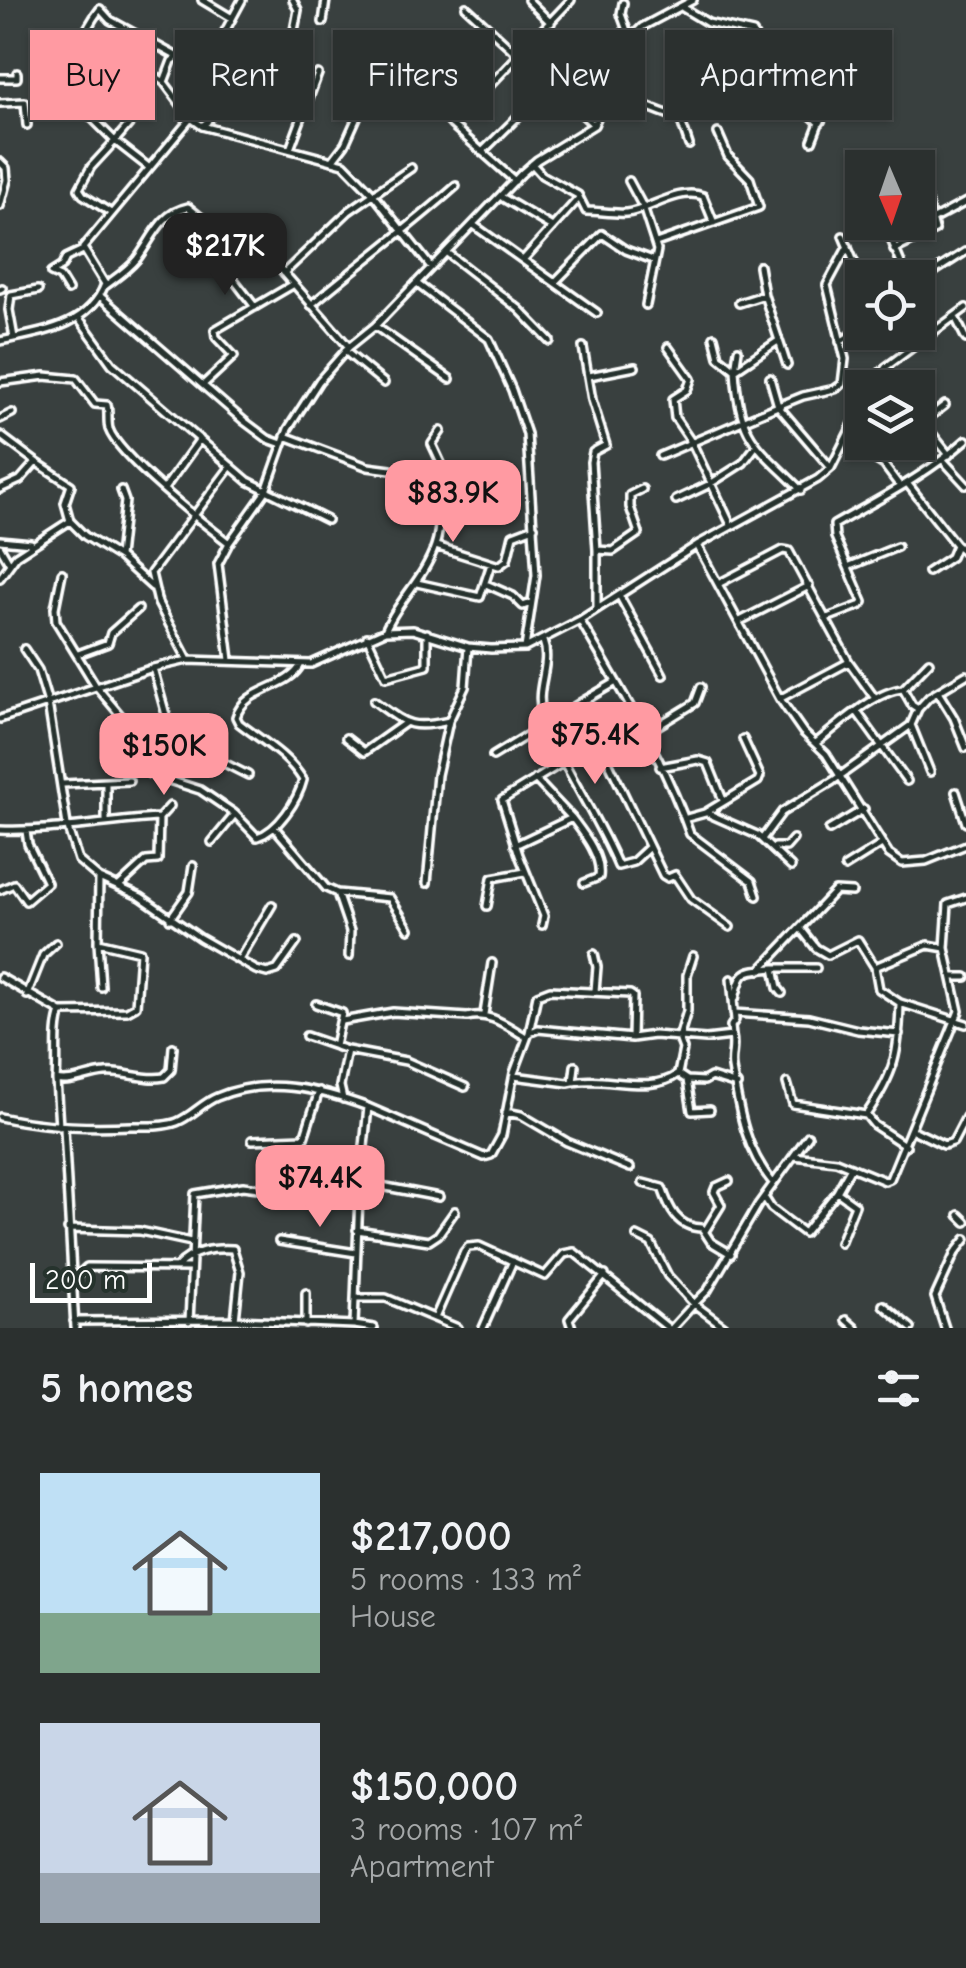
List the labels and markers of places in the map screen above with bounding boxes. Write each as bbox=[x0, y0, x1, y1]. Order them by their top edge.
pin: $217K bbox=[155, 213, 295, 298]
pin: $83.9K bbox=[372, 460, 534, 545]
pin: $75.4K bbox=[514, 702, 676, 787]
pin: $150K bbox=[94, 713, 234, 798]
pin: $74.4K bbox=[239, 1145, 401, 1230]

